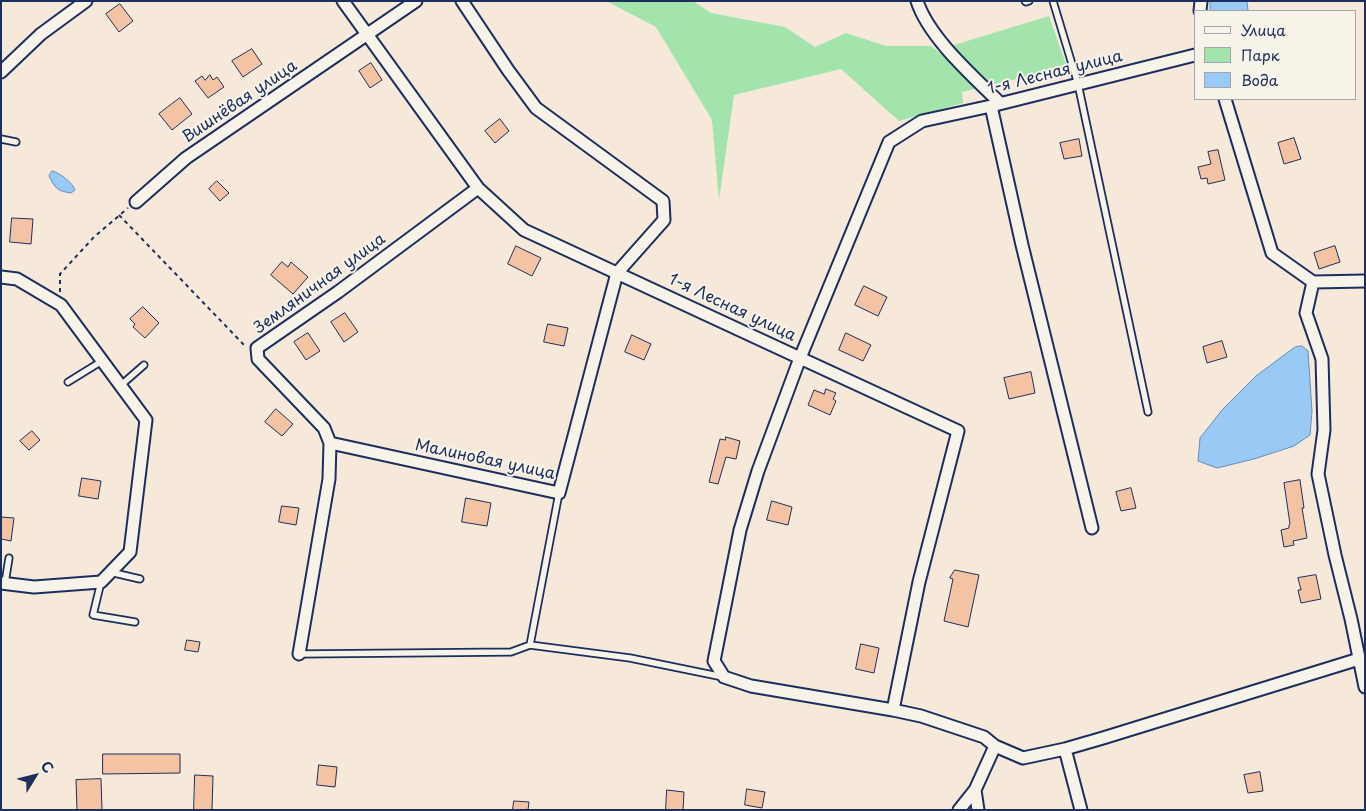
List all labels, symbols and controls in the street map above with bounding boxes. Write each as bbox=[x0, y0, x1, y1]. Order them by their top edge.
legend bbox=[1194, 10, 1356, 100]
text: Улица bbox=[1241, 18, 1286, 41]
text: Парк bbox=[1241, 43, 1280, 66]
street label: 1-я Лесная улица bbox=[985, 47, 1125, 99]
street label: Вишнёвая улица bbox=[179, 57, 301, 147]
text: Вода bbox=[1241, 68, 1278, 91]
street label: Земляничная улица bbox=[251, 230, 389, 338]
street label: 1-я Лесная улица bbox=[665, 270, 799, 346]
street label: Малиновая улица bbox=[413, 436, 557, 484]
north arrow bbox=[10, 751, 60, 801]
text: С bbox=[36, 756, 59, 777]

